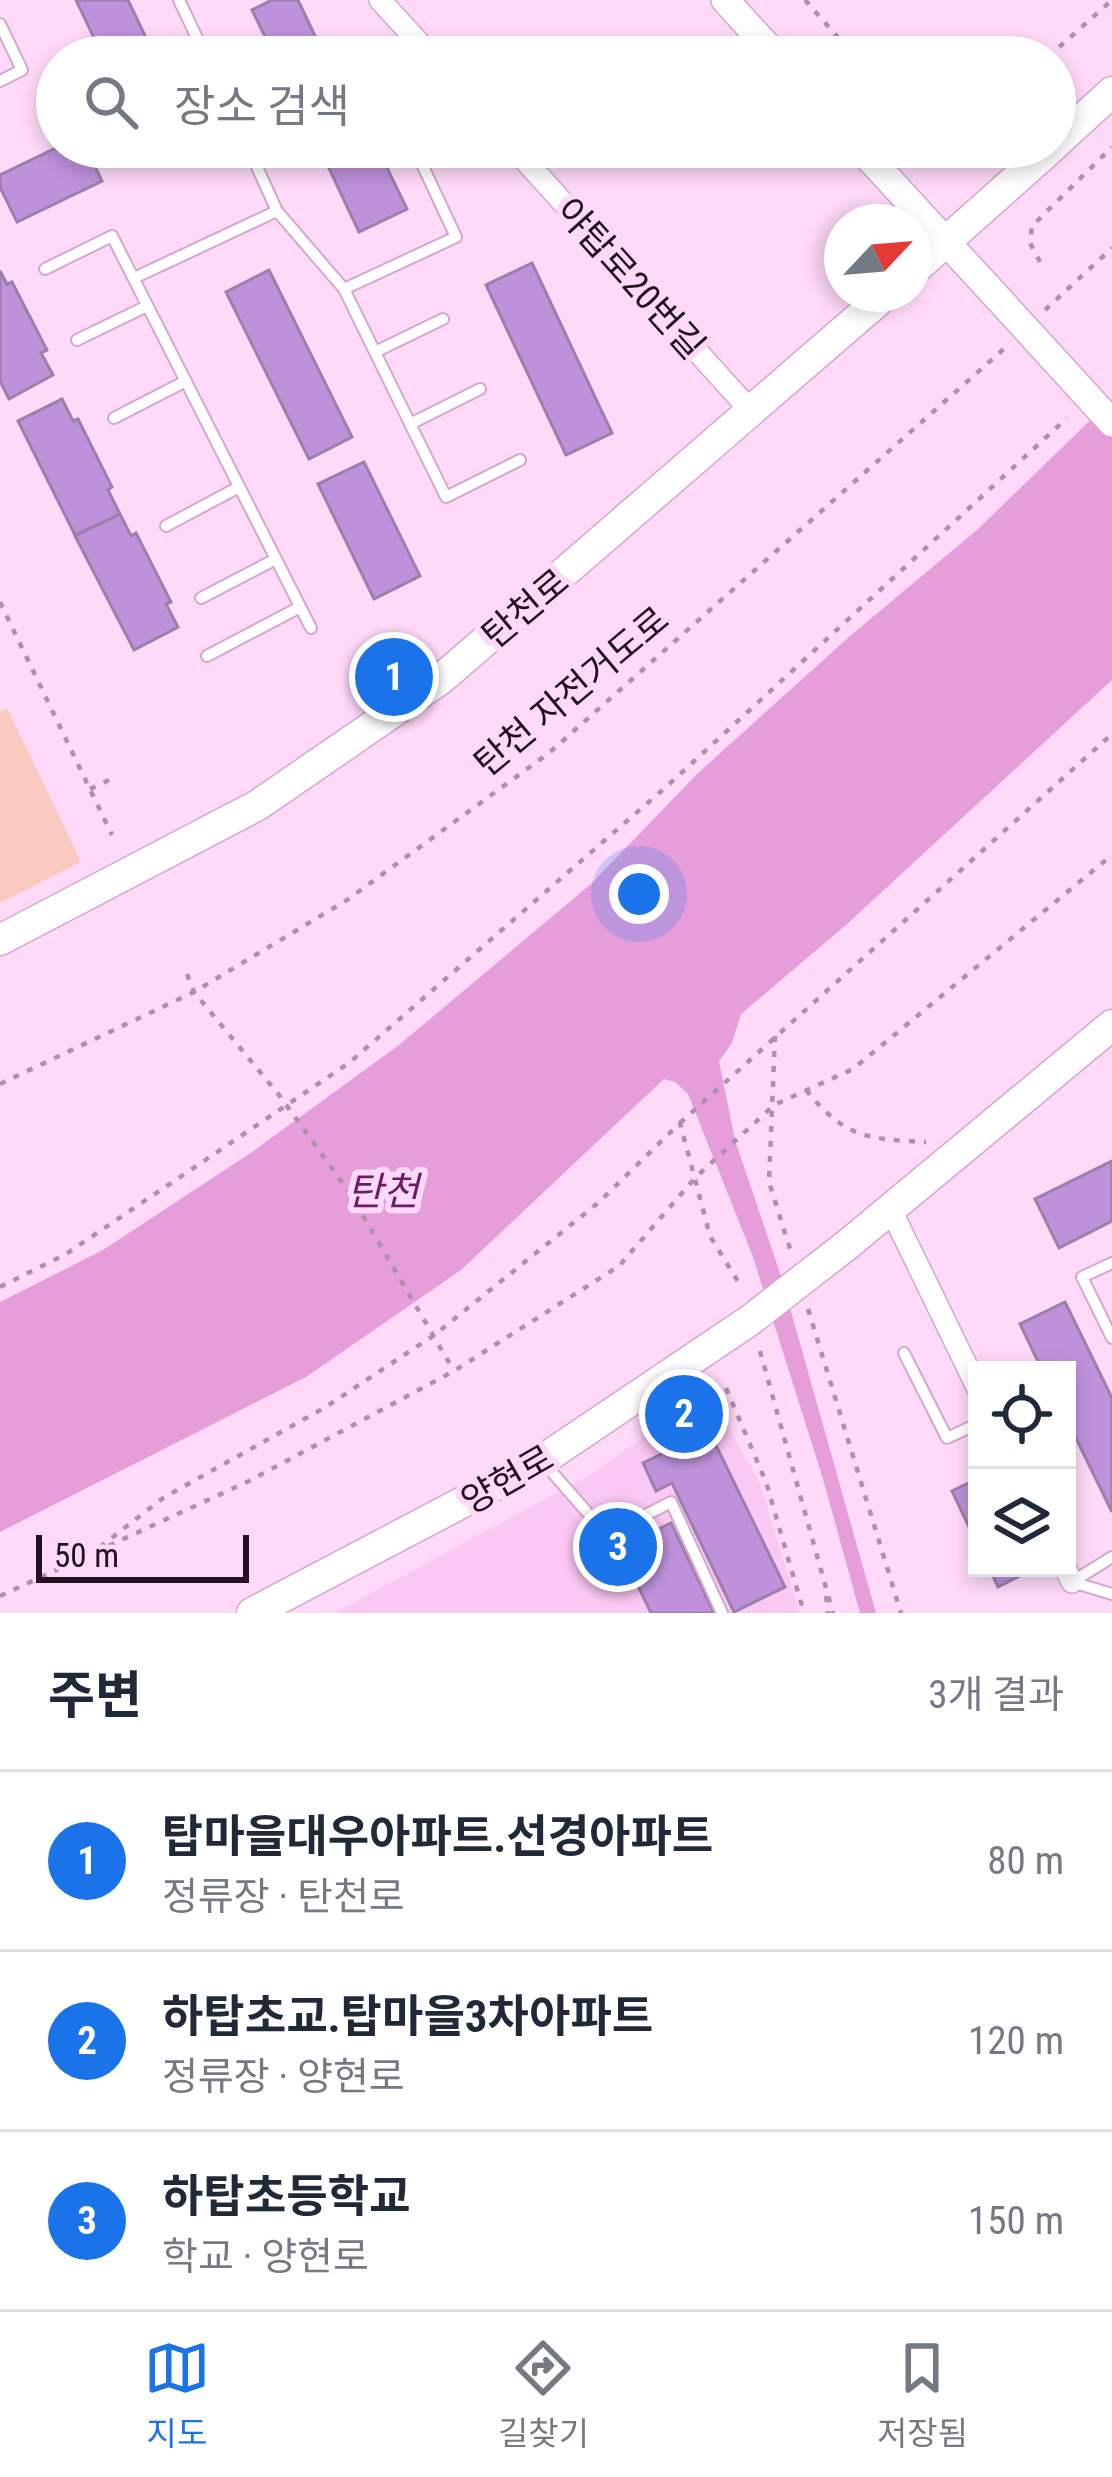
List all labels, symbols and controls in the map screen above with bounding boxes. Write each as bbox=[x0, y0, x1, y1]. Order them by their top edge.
search box bbox=[36, 36, 1076, 168]
icon: search bbox=[78, 69, 144, 135]
text: 장소 검색 bbox=[174, 80, 350, 133]
street label: 야탑로20번길 bbox=[547, 190, 713, 367]
north arrow bbox=[824, 204, 932, 312]
street label: 탄천로 bbox=[474, 561, 577, 657]
street label: 탄천 자전거도로 bbox=[466, 599, 677, 785]
pin: 1 bbox=[355, 632, 433, 722]
your location bbox=[609, 864, 669, 924]
water label: 탄천 bbox=[347, 1169, 423, 1215]
map controls bbox=[968, 1361, 1076, 1577]
button: locate bbox=[968, 1361, 1076, 1469]
pin: 2 bbox=[645, 1369, 723, 1459]
street label: 양현로 bbox=[454, 1437, 561, 1523]
button: layers bbox=[968, 1469, 1076, 1577]
pin: 3 bbox=[579, 1502, 657, 1592]
scale bar bbox=[36, 1529, 249, 1582]
text: 50 m bbox=[54, 1536, 119, 1575]
text: 주변 bbox=[48, 1666, 142, 1725]
text: 3개 결과 bbox=[928, 1672, 1064, 1718]
text: 탑마을대우아파트.선경아파트 bbox=[162, 1810, 713, 1863]
text: 1 bbox=[77, 1838, 97, 1884]
text: 80 m bbox=[987, 1838, 1064, 1884]
text: 정류장 · 탄천로 bbox=[162, 1874, 405, 1920]
text: 하탑초교.탑마을3차아파트 bbox=[162, 1990, 653, 2043]
text: 2 bbox=[77, 2018, 97, 2064]
text: 120 m bbox=[968, 2018, 1064, 2064]
text: 정류장 · 양현로 bbox=[162, 2054, 405, 2100]
text: 하탑초등학교 bbox=[162, 2170, 410, 2223]
text: 3 bbox=[77, 2198, 97, 2244]
text: 150 m bbox=[968, 2198, 1064, 2244]
text: 학교 · 양현로 bbox=[162, 2234, 369, 2280]
tab: 지도 bbox=[144, 2335, 210, 2455]
tab: 길찾기 bbox=[498, 2335, 589, 2455]
tab: 저장됨 bbox=[877, 2335, 968, 2455]

